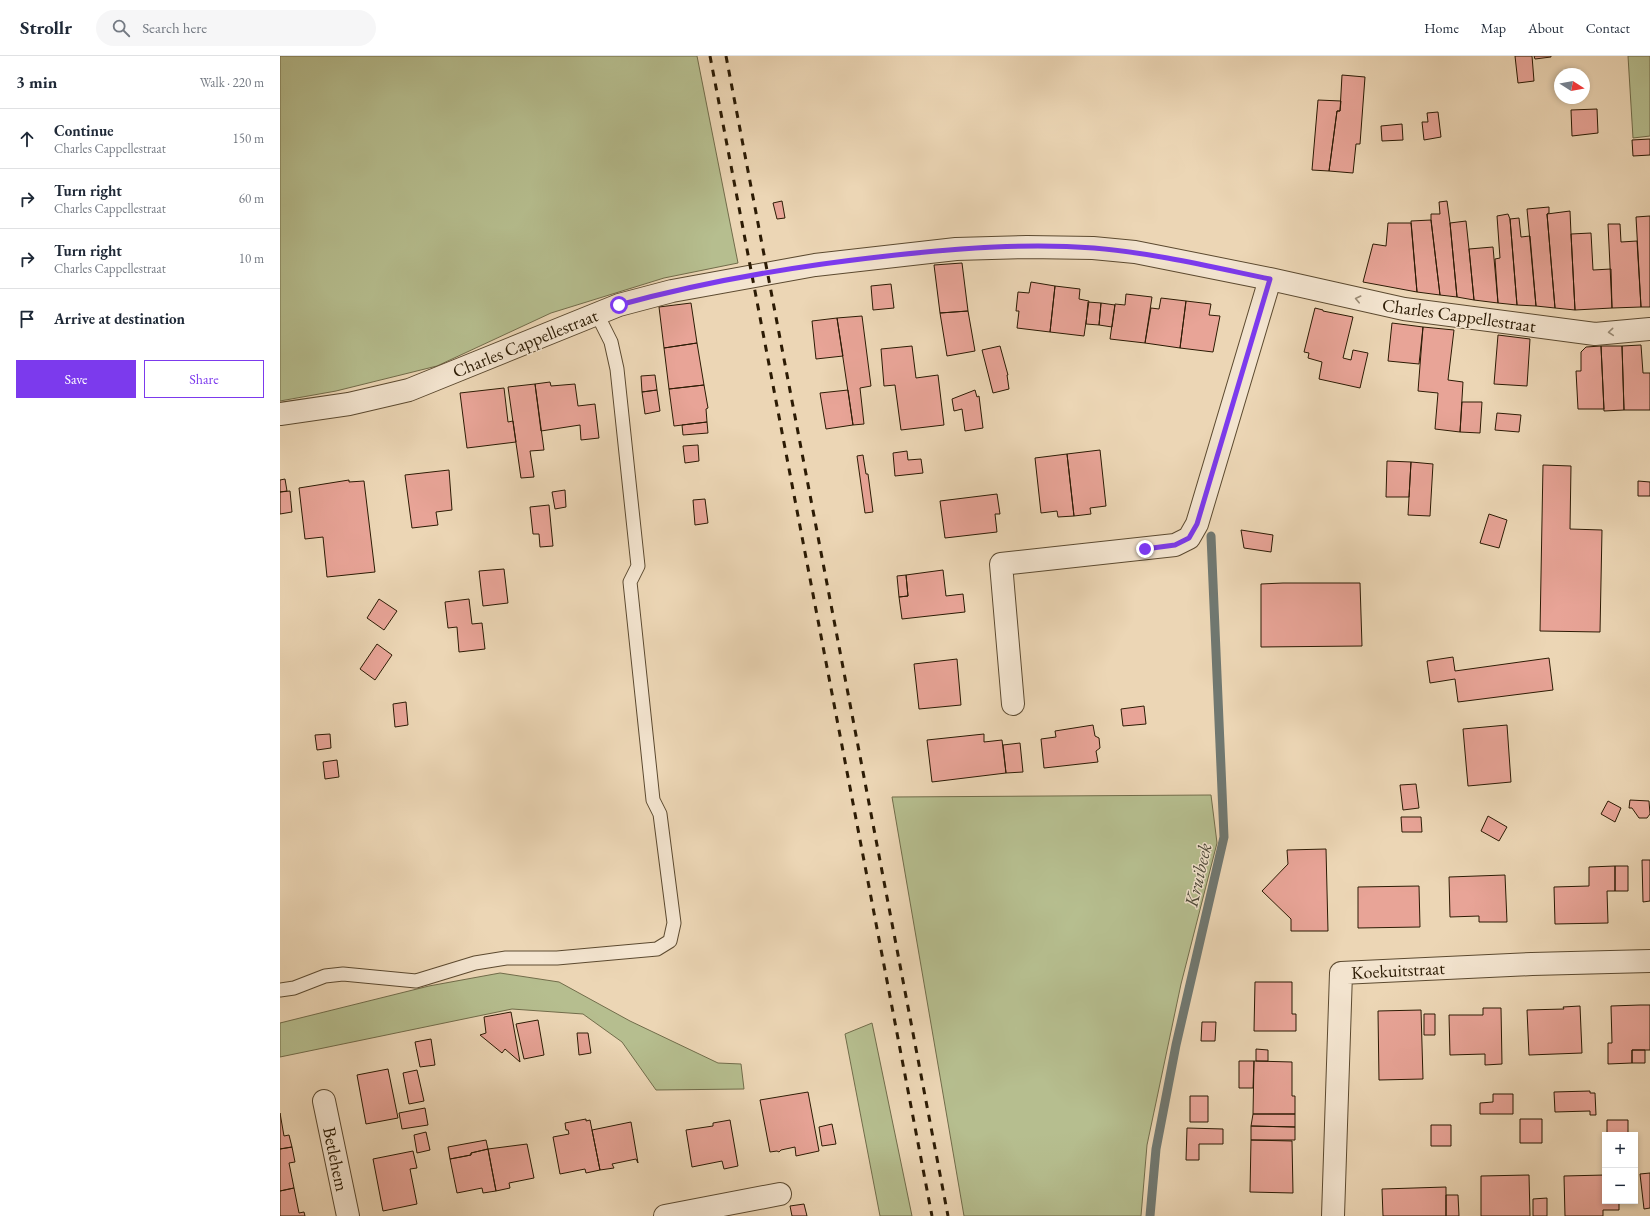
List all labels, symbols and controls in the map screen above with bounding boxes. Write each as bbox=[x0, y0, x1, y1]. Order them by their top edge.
search box bbox=[96, 10, 376, 46]
text: Strollr bbox=[20, 15, 72, 40]
icon: search bbox=[110, 17, 132, 39]
text: Search here bbox=[142, 18, 207, 37]
text: Home bbox=[1424, 19, 1459, 37]
text: Map bbox=[1481, 19, 1506, 37]
text: About bbox=[1528, 19, 1564, 37]
text: Contact bbox=[1586, 19, 1630, 37]
north arrow bbox=[1554, 68, 1590, 104]
text: 3 min bbox=[16, 71, 57, 93]
text: Walk · 220 m bbox=[200, 74, 264, 91]
text: Continue bbox=[54, 121, 114, 140]
icon: ahead bbox=[16, 128, 38, 150]
text: 150 m bbox=[233, 130, 264, 147]
text: Charles Cappellestraat bbox=[54, 140, 166, 157]
text: Turn right bbox=[54, 181, 122, 200]
icon: right bbox=[16, 188, 38, 210]
text: 60 m bbox=[239, 190, 264, 207]
text: Charles Cappellestraat bbox=[54, 200, 166, 217]
text: Turn right bbox=[54, 241, 122, 260]
icon: right bbox=[16, 248, 38, 270]
text: 10 m bbox=[239, 250, 264, 267]
text: Charles Cappellestraat bbox=[54, 260, 166, 277]
street label: Charles Cappellestraat bbox=[1381, 293, 1538, 337]
route start bbox=[610, 296, 628, 314]
one-way arrow bbox=[1355, 296, 1361, 304]
street label: Charles Cappellestraat bbox=[449, 303, 601, 383]
icon: arrive bbox=[16, 308, 38, 330]
text: Arrive at destination bbox=[54, 309, 185, 328]
one-way arrow bbox=[1608, 328, 1614, 337]
button: Save bbox=[16, 360, 136, 398]
button: Share bbox=[144, 360, 264, 398]
route end bbox=[1136, 540, 1154, 558]
water label: Kruibeek bbox=[1178, 840, 1218, 910]
street label: Koekuitstraat bbox=[1351, 956, 1446, 984]
street label: Betlehem bbox=[318, 1125, 354, 1193]
map controls bbox=[1602, 1132, 1638, 1204]
button: + bbox=[1602, 1132, 1638, 1168]
button: − bbox=[1602, 1168, 1638, 1204]

